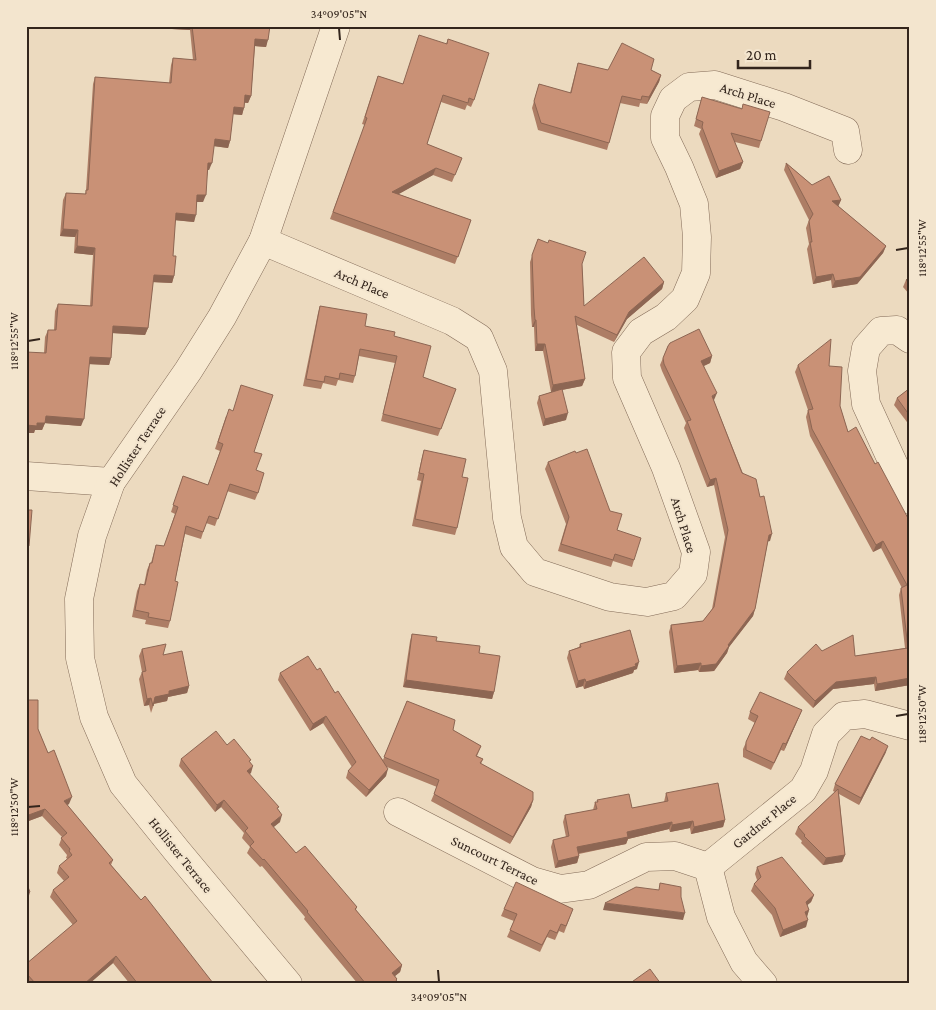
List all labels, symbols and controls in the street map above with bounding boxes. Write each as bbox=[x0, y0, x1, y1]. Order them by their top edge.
text: 34°09'05"N bbox=[311, 7, 367, 21]
scale bar bbox=[738, 38, 811, 70]
text: 20 m bbox=[746, 47, 777, 63]
street label: Arch Place bbox=[718, 79, 778, 111]
text: 118°12'55"W bbox=[915, 219, 929, 277]
street label: Arch Place bbox=[332, 264, 392, 302]
text: 118°12'55"W bbox=[7, 312, 21, 370]
street label: Hollister Terrace bbox=[105, 403, 169, 489]
street label: Arch Place bbox=[668, 495, 700, 555]
text: 118°12'50"W bbox=[915, 685, 929, 743]
text: 118°12'50"W bbox=[7, 778, 21, 836]
street label: Gardner Place bbox=[729, 790, 799, 852]
street label: Hollister Terrace bbox=[146, 814, 216, 896]
street label: Suncourt Terrace bbox=[449, 832, 541, 888]
text: 34°09'05"N bbox=[411, 990, 467, 1004]

